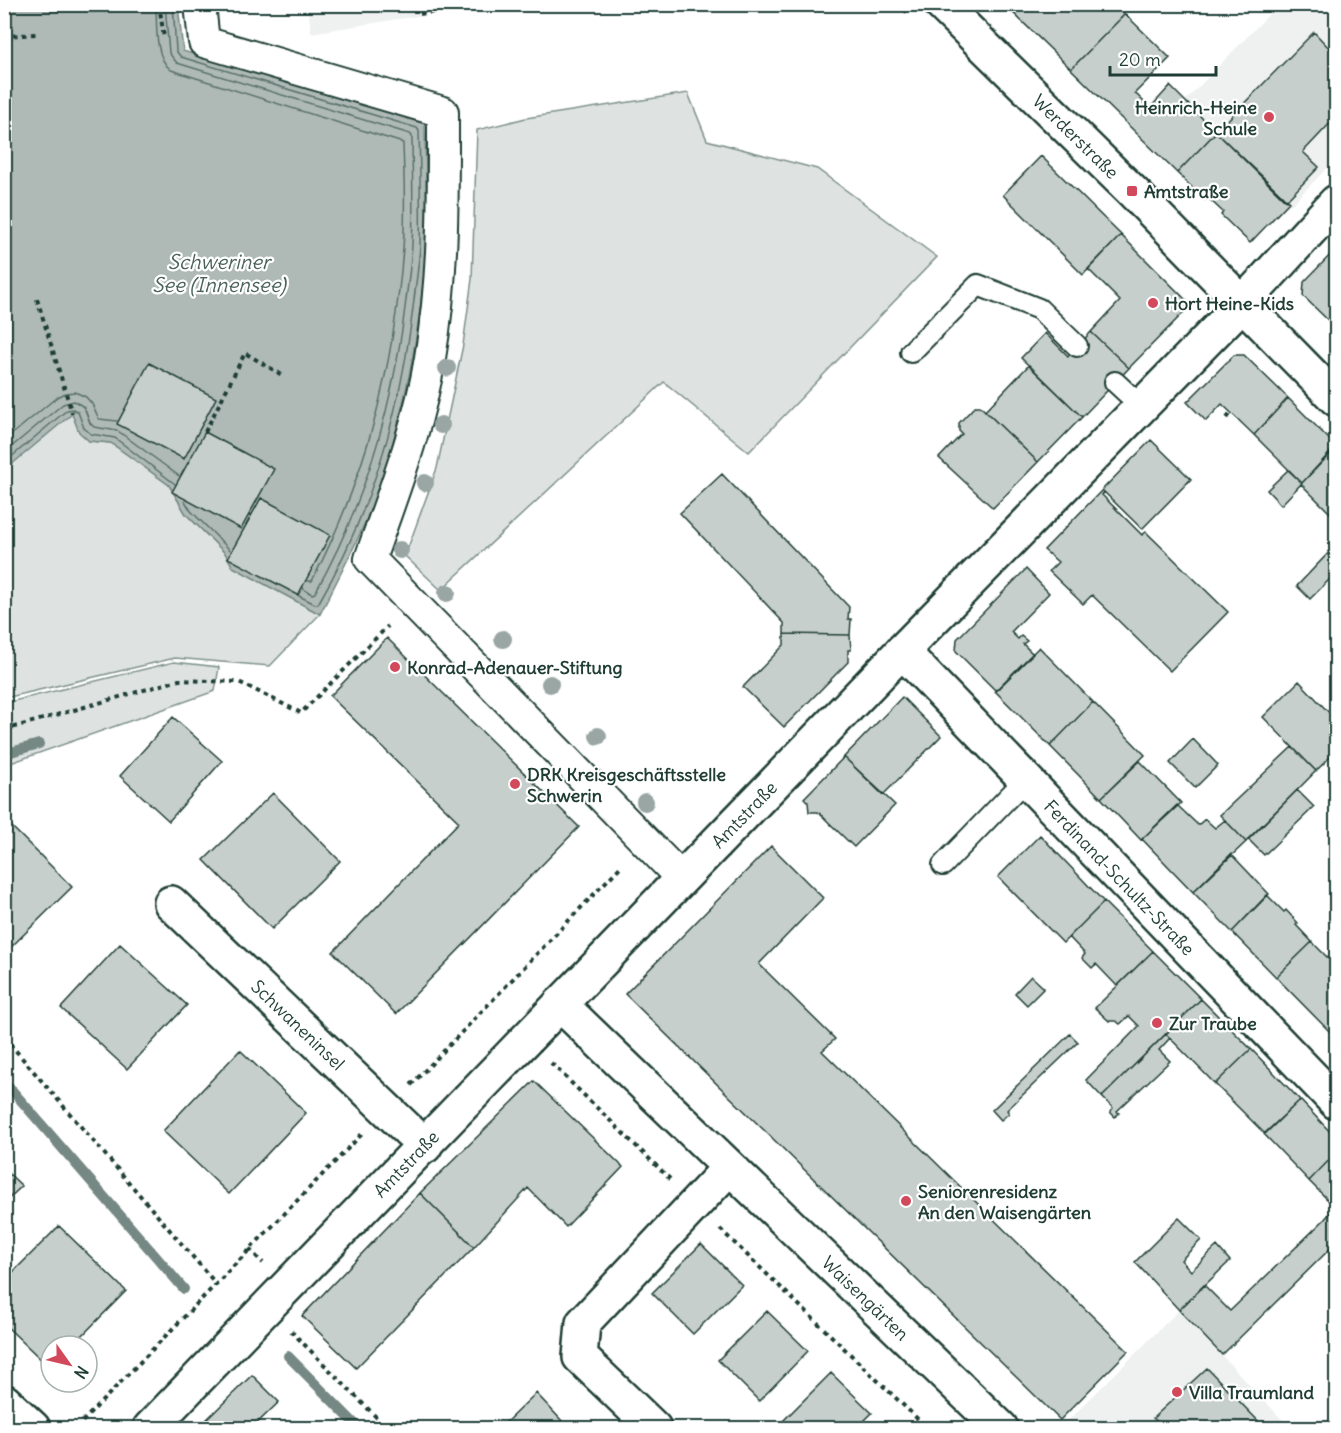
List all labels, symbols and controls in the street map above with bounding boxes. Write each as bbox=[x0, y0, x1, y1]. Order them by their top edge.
scale bar bbox=[1110, 39, 1216, 77]
text: 20 m bbox=[1119, 48, 1161, 71]
street label: Werderstraße bbox=[1028, 89, 1124, 183]
place label: Heinrich-Heine Schule bbox=[1135, 96, 1257, 140]
marker: Heinrich-Heine Schule bbox=[1262, 110, 1276, 124]
place label: Amtstraße bbox=[1144, 180, 1229, 203]
marker: Amtstraße bbox=[1125, 184, 1139, 198]
water label: Schweriner See (Innensee) bbox=[152, 249, 287, 297]
place label: Hort Heine-Kids bbox=[1165, 292, 1294, 315]
marker: Hort Heine-Kids bbox=[1146, 296, 1160, 310]
place label: Konrad-Adenauer-Stiftung bbox=[407, 656, 623, 679]
marker: Konrad-Adenauer-Stiftung bbox=[388, 660, 402, 674]
place label: DRK Kreisgeschäftsstelle Schwerin bbox=[527, 763, 726, 807]
street label: Amtstraße bbox=[706, 776, 782, 853]
marker: DRK Kreisgeschäftsstelle Schwerin bbox=[508, 777, 522, 791]
street label: Ferdinand-Schultz-Straße bbox=[1040, 795, 1200, 960]
street label: Schwaneninsel bbox=[247, 975, 350, 1075]
place label: Zur Traube bbox=[1169, 1012, 1257, 1035]
marker: Zur Traube bbox=[1150, 1016, 1164, 1030]
street label: Amtstraße bbox=[368, 1125, 444, 1202]
place label: Seniorenresidenz An den Waisengärten bbox=[918, 1180, 1092, 1224]
marker: Seniorenresidenz An den Waisengärten bbox=[899, 1194, 913, 1208]
street label: Waisengärten bbox=[817, 1251, 914, 1345]
north arrow bbox=[39, 1334, 99, 1394]
text: N bbox=[70, 1362, 93, 1383]
place label: Villa Traumland bbox=[1189, 1381, 1314, 1404]
marker: Villa Traumland bbox=[1170, 1385, 1184, 1399]

